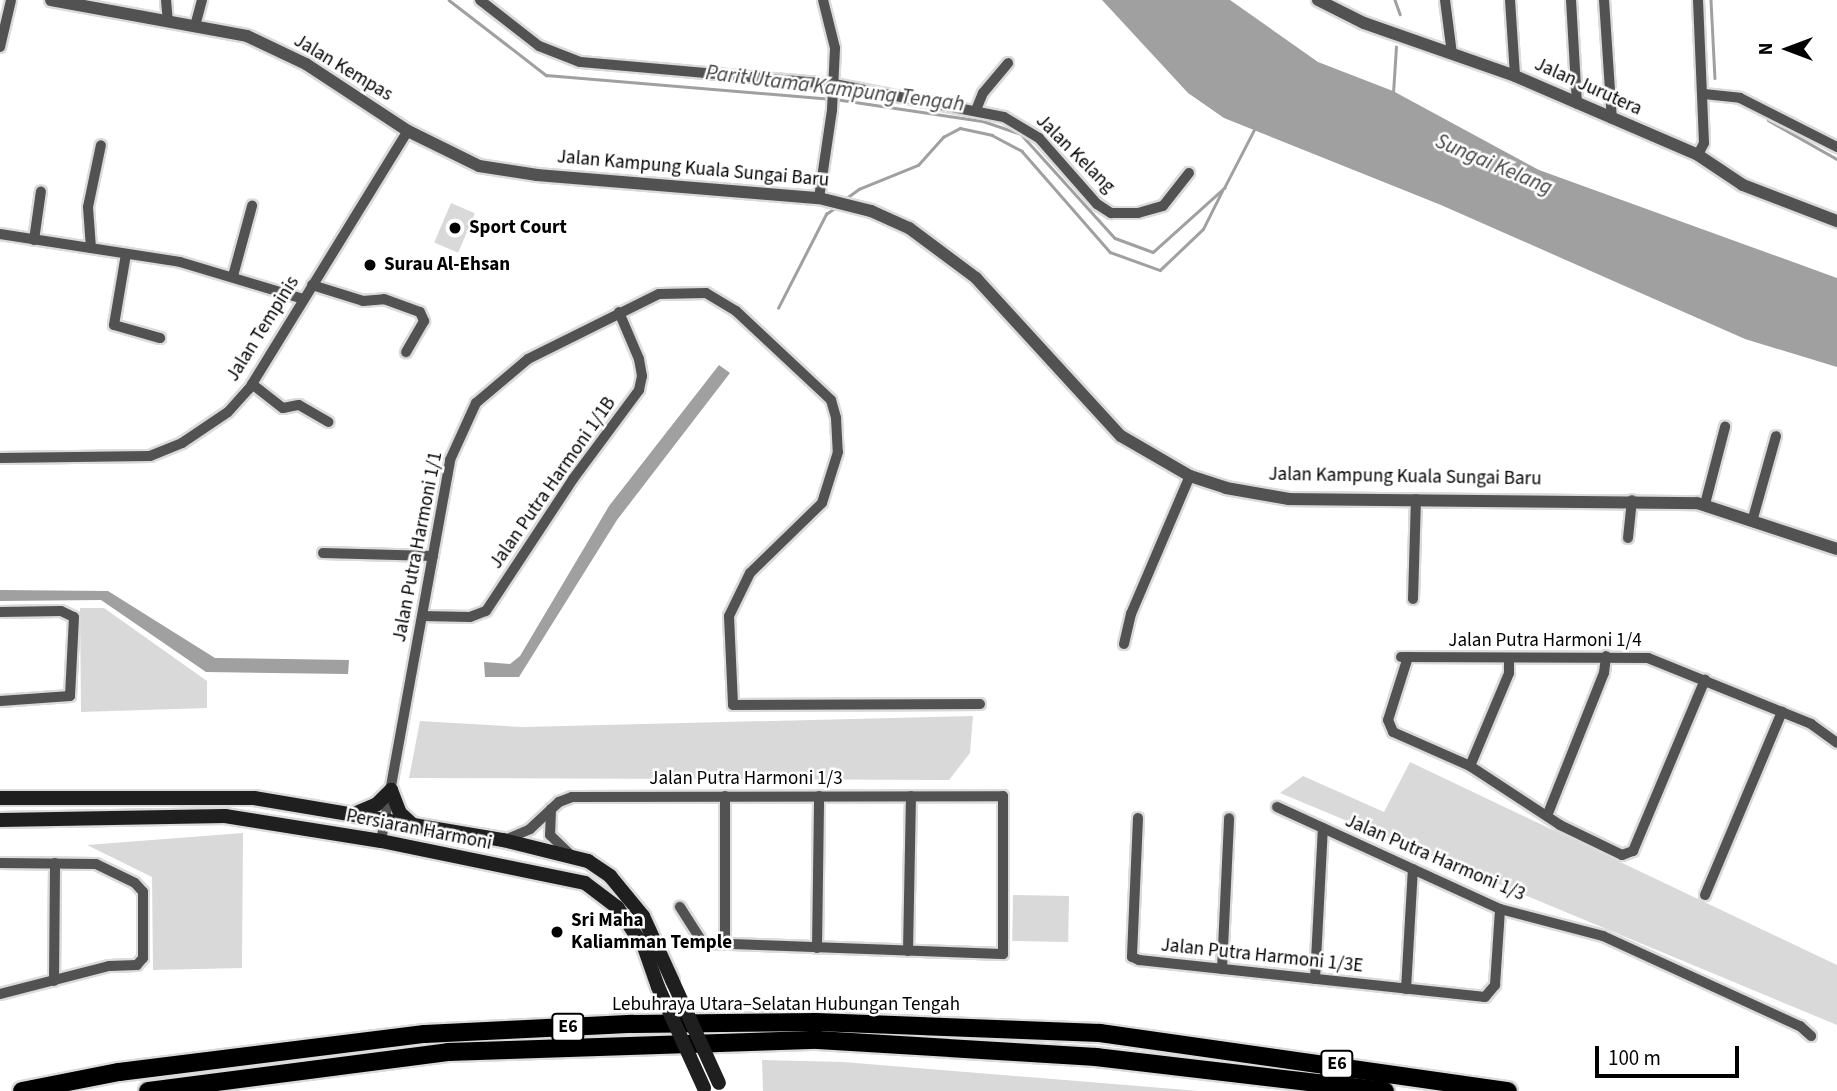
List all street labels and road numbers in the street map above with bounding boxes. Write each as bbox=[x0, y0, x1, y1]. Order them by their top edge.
street label: Jalan Kempas bbox=[289, 30, 397, 106]
street label: Jalan Jurutera bbox=[1531, 53, 1645, 121]
street label: Jalan Kelang bbox=[1031, 110, 1119, 198]
street label: Jalan Kampung Kuala Sungai Baru bbox=[556, 146, 830, 192]
street label: Jalan Tempinis bbox=[222, 272, 304, 386]
street label: Jalan Putra Harmoni 1/1B bbox=[485, 393, 621, 573]
street label: Jalan Putra Harmoni 1/1 bbox=[388, 450, 448, 644]
street label: Jalan Kampung Kuala Sungai Baru bbox=[1268, 463, 1542, 491]
street label: Jalan Putra Harmoni 1/4 bbox=[1448, 630, 1642, 652]
street label: Jalan Putra Harmoni 1/3 bbox=[649, 768, 843, 790]
street label: Persiaran Harmoni bbox=[344, 805, 494, 855]
street label: Jalan Putra Harmoni 1/3 bbox=[1342, 810, 1528, 906]
street label: Jalan Putra Harmoni 1/3E bbox=[1160, 934, 1364, 978]
street label: Lebuhraya Utara–Selatan Hubungan Tengah bbox=[612, 994, 960, 1016]
road number: E6 bbox=[550, 1012, 586, 1042]
road number: E6 bbox=[1320, 1050, 1354, 1078]

